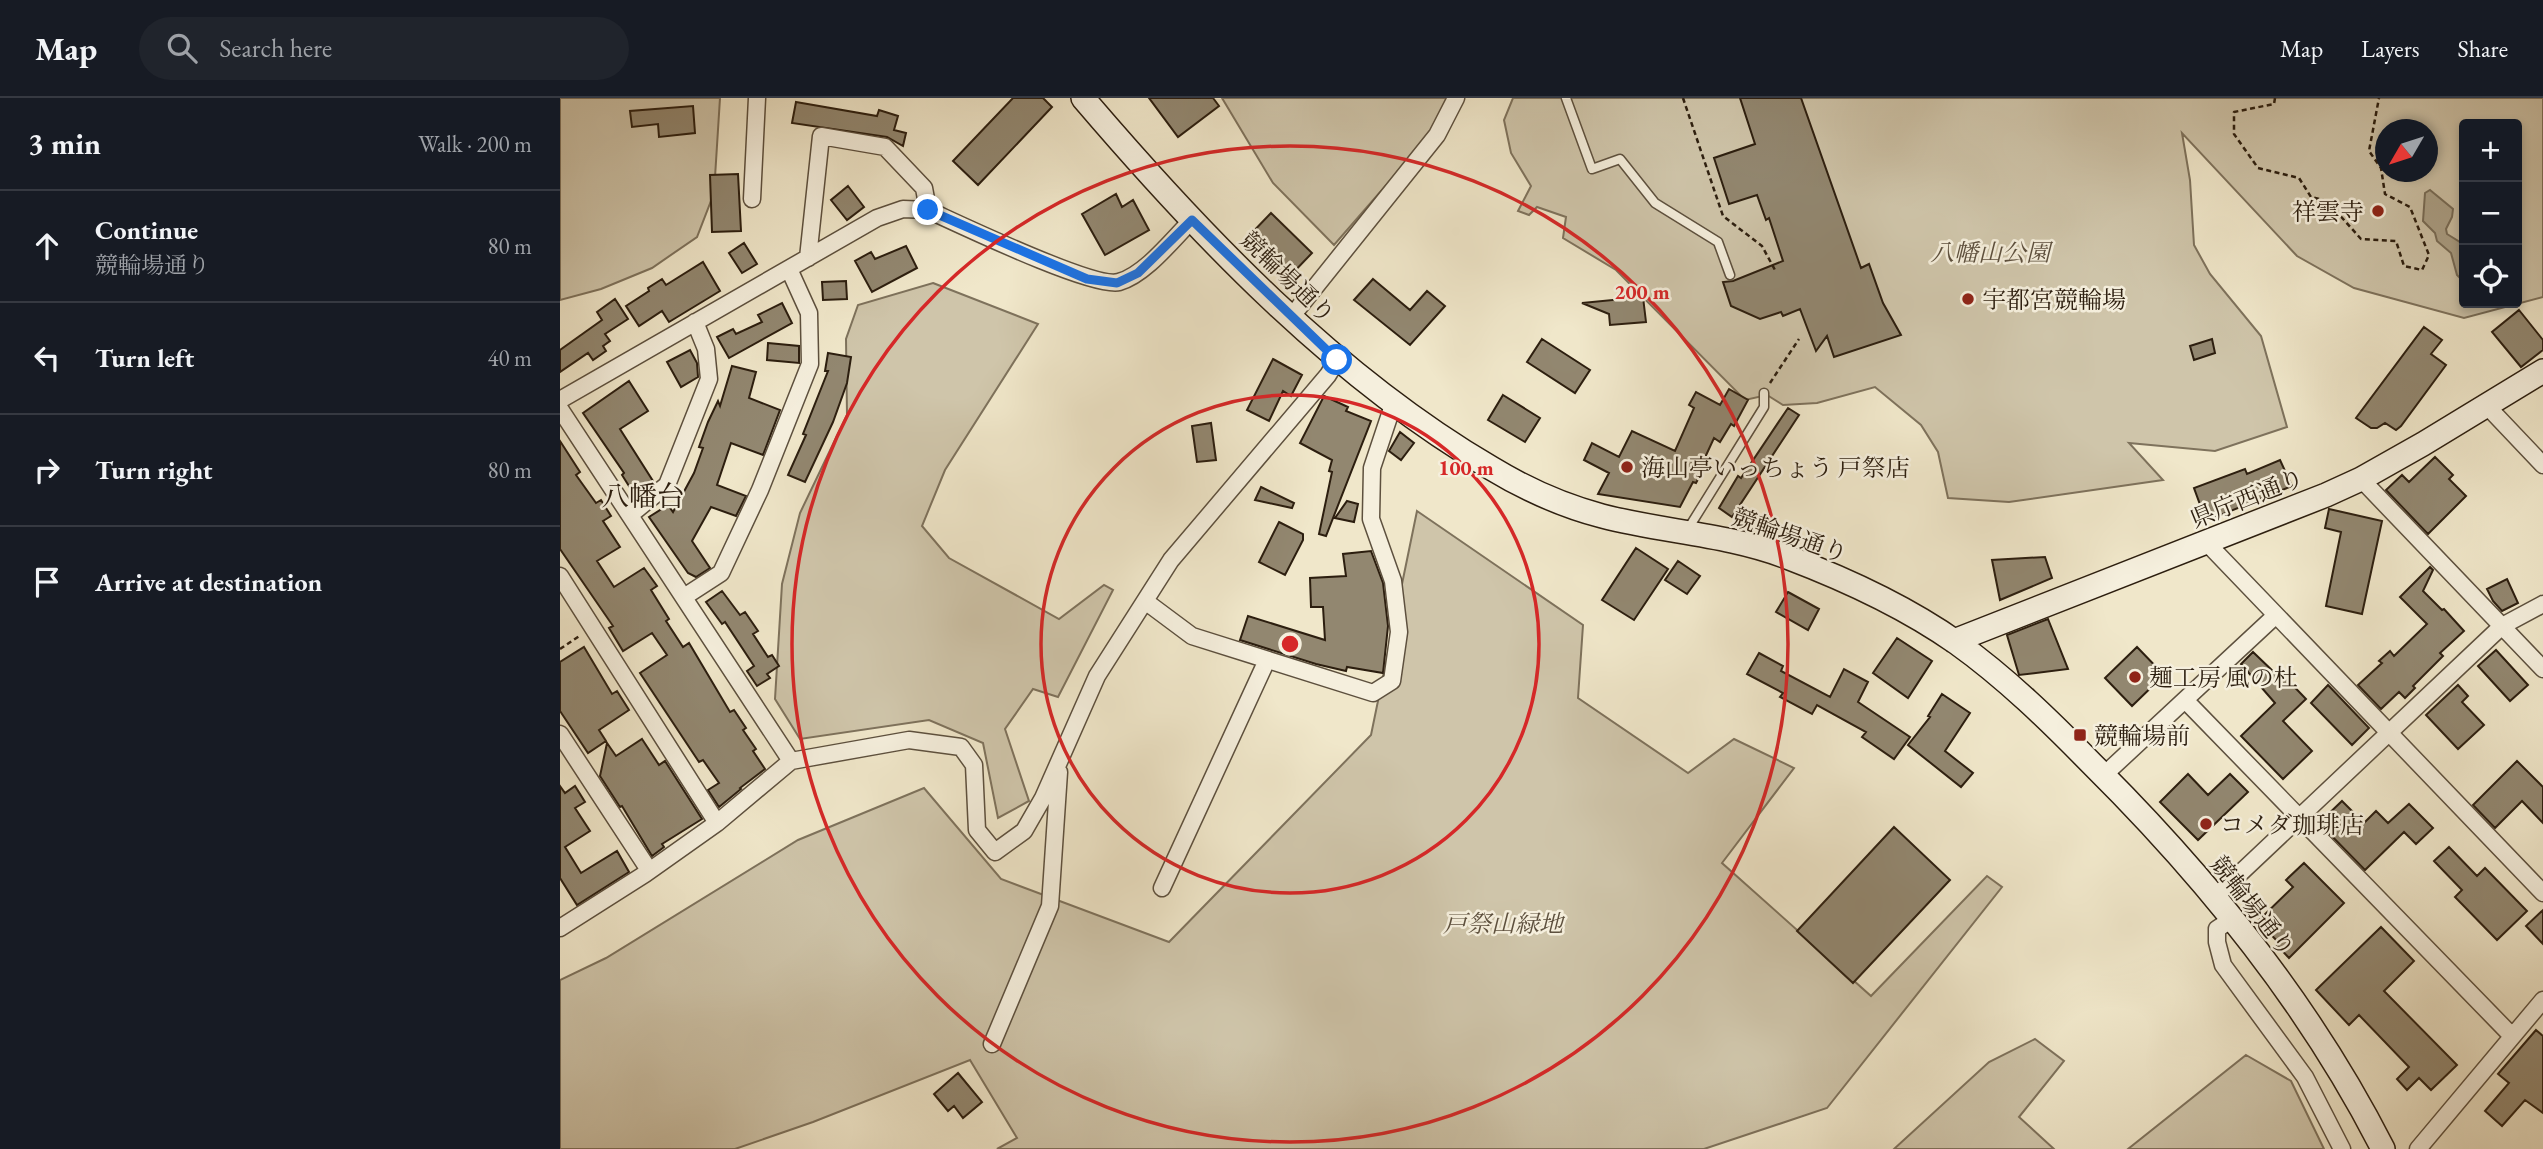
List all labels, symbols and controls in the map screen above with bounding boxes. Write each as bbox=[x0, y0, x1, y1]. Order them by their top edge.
search box bbox=[139, 17, 629, 80]
text: Map bbox=[35, 27, 97, 70]
icon: search bbox=[163, 29, 201, 67]
text: Search here bbox=[219, 31, 332, 65]
text: Map bbox=[2280, 33, 2323, 64]
text: Layers bbox=[2361, 33, 2420, 64]
text: Share bbox=[2458, 33, 2508, 64]
north arrow bbox=[2375, 119, 2438, 182]
map controls bbox=[2459, 119, 2522, 308]
button: + bbox=[2459, 119, 2522, 182]
text: 3 min bbox=[28, 124, 101, 163]
text: Walk · 200 m bbox=[418, 129, 532, 159]
button: − bbox=[2459, 182, 2522, 245]
route end bbox=[912, 194, 943, 225]
place label: 祥雲寺 bbox=[2292, 196, 2364, 227]
marker: 祥雲寺 bbox=[2370, 203, 2386, 219]
text: Continue bbox=[95, 213, 198, 247]
street label: 競輪場通り bbox=[1234, 224, 1342, 330]
icon: ahead bbox=[28, 227, 66, 265]
text: 80 m bbox=[487, 231, 532, 261]
park label: 八幡山公園 bbox=[1930, 237, 2054, 268]
button: locate bbox=[2459, 245, 2522, 308]
text: 競輪場通り bbox=[95, 250, 210, 280]
text: 200 m bbox=[1614, 278, 1670, 305]
place label: 宇都宮競輪場 bbox=[1982, 284, 2126, 315]
marker: 宇都宮競輪場 bbox=[1960, 291, 1976, 307]
icon: left bbox=[28, 339, 66, 377]
text: Turn left bbox=[95, 341, 194, 375]
text: 40 m bbox=[487, 343, 532, 373]
route start bbox=[1321, 344, 1352, 375]
icon: right bbox=[28, 451, 66, 489]
place label: 海山亭いっちょう 戸祭店 bbox=[1641, 452, 1910, 483]
text: Turn right bbox=[95, 453, 213, 487]
text: 100 m bbox=[1438, 454, 1494, 481]
text: 80 m bbox=[487, 455, 532, 485]
marker: 海山亭いっちょう 戸祭店 bbox=[1619, 459, 1635, 475]
street label: 県庁西通り bbox=[2186, 461, 2308, 535]
district label: 八幡台 bbox=[601, 478, 685, 514]
street label: 競輪場通り bbox=[1728, 501, 1852, 569]
icon: arrive bbox=[28, 563, 66, 601]
text: Arrive at destination bbox=[95, 565, 322, 599]
centre of rings bbox=[1278, 632, 1302, 656]
place label: 麺工房 風の杜 bbox=[2149, 662, 2298, 693]
marker: 麺工房 風の杜 bbox=[2127, 669, 2143, 685]
place label: 競輪場前 bbox=[2094, 720, 2190, 751]
marker: 競輪場前 bbox=[2072, 727, 2088, 743]
place label: コメダ珈琲店 bbox=[2220, 809, 2364, 840]
marker: コメダ珈琲店 bbox=[2198, 816, 2214, 832]
street label: 競輪場通り bbox=[2204, 849, 2302, 963]
park label: 戸祭山緑地 bbox=[1443, 908, 1566, 939]

